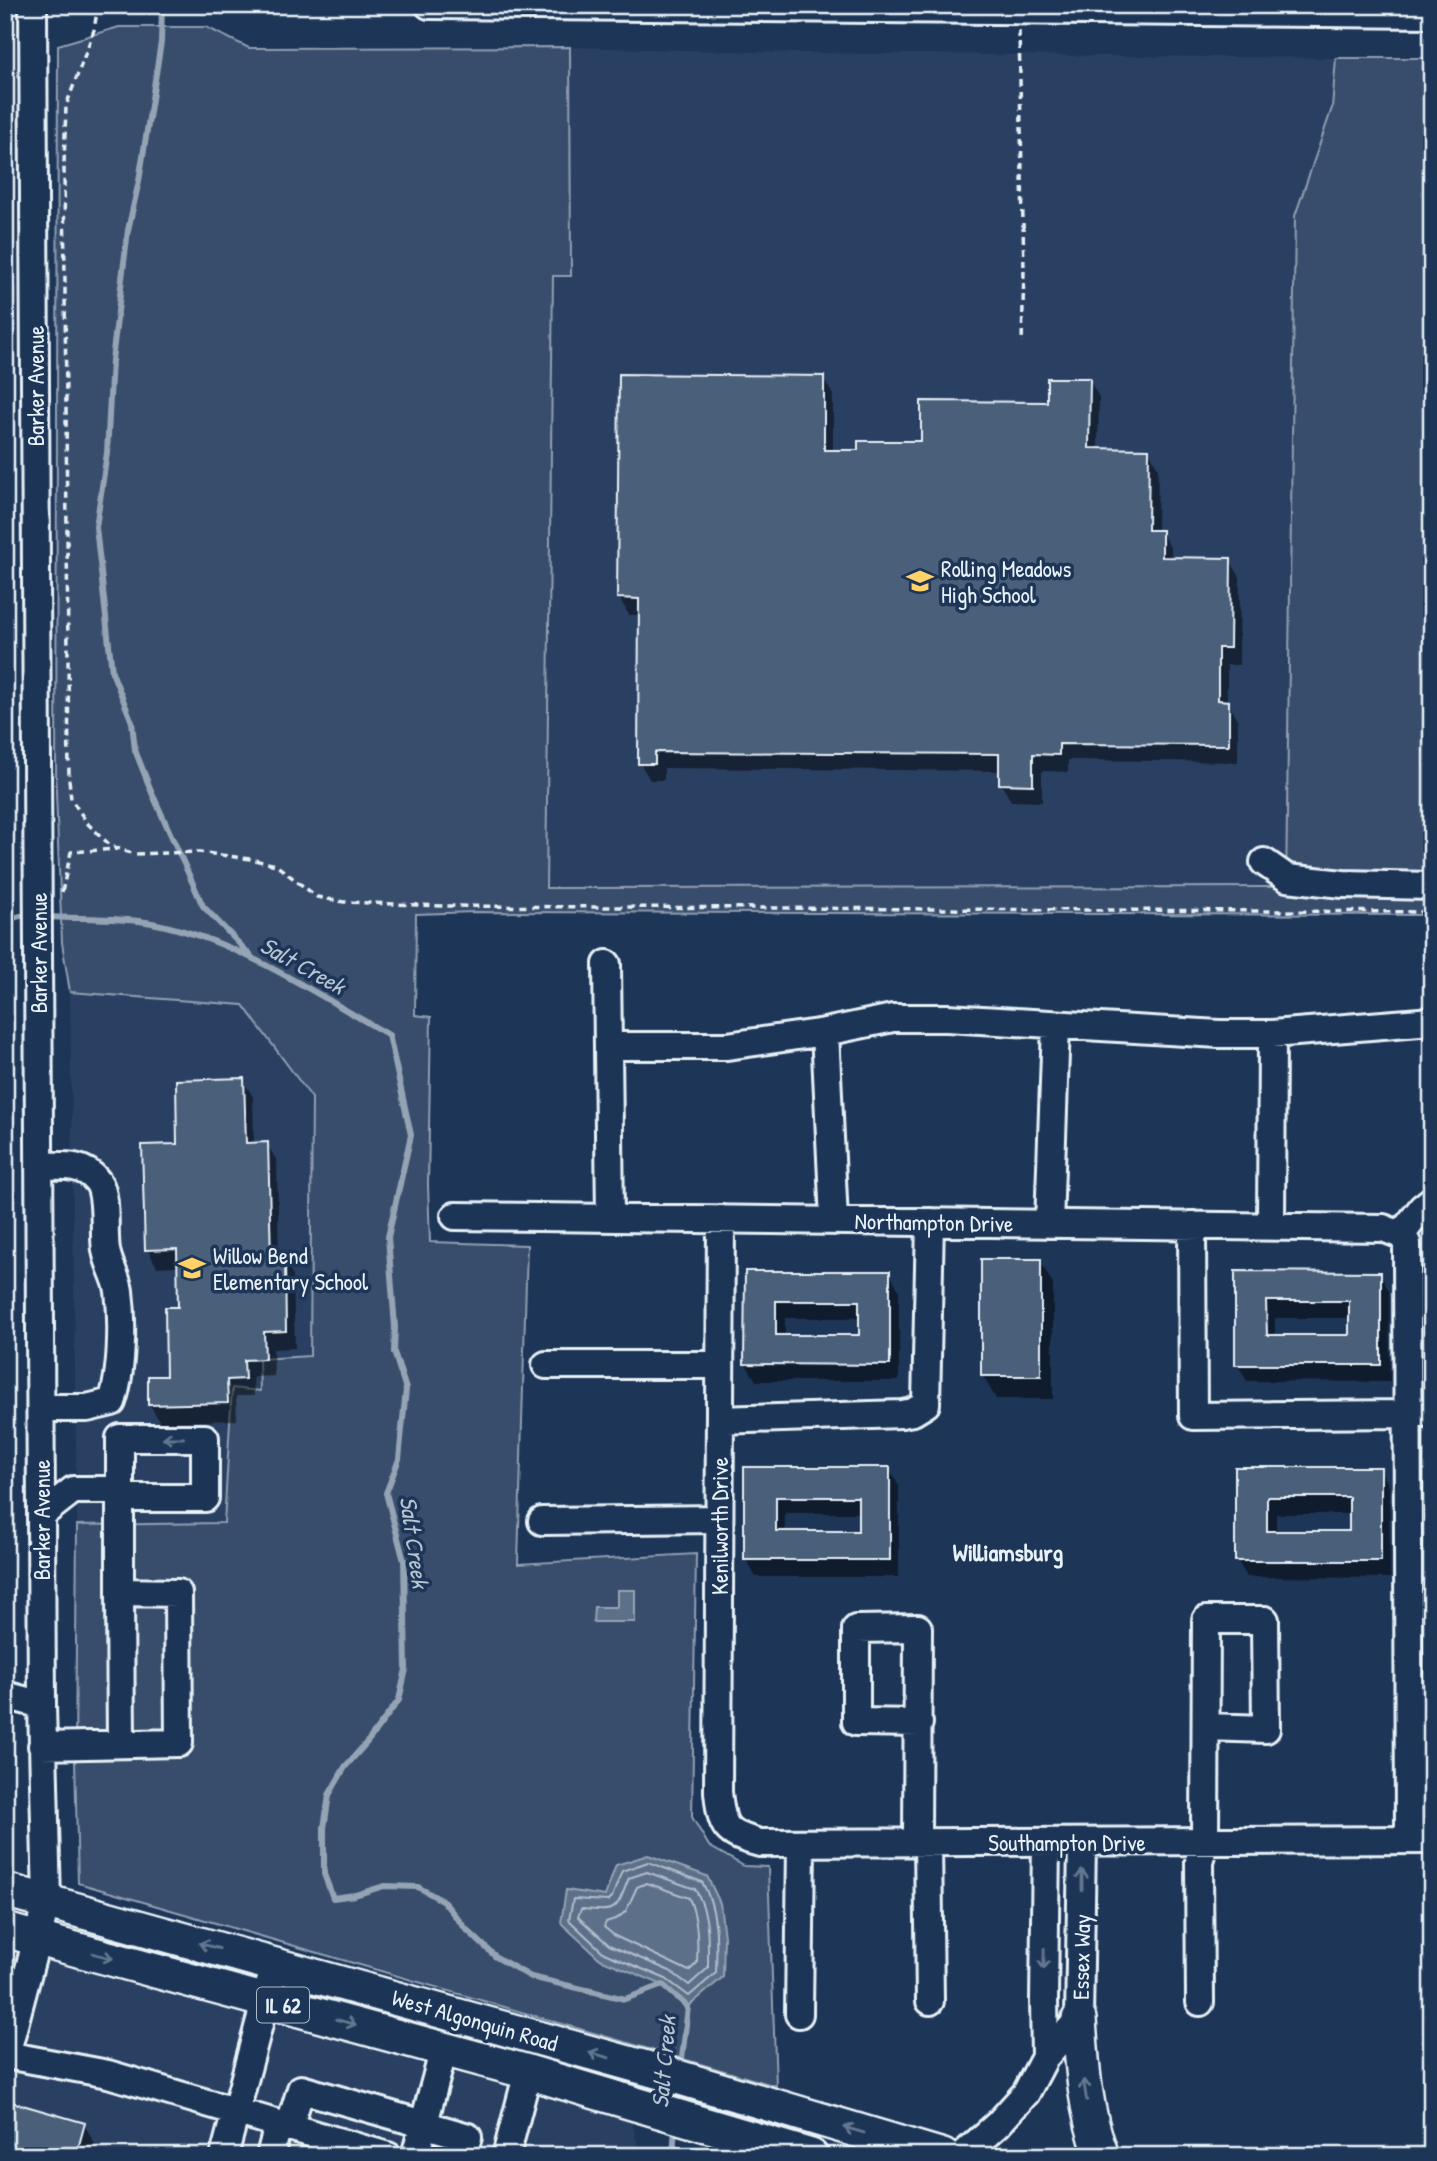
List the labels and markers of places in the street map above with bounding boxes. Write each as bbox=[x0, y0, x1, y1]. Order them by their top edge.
place label: Rolling Meadows High School bbox=[941, 553, 1071, 610]
school or university icon: Rolling Meadows High School bbox=[905, 566, 935, 596]
place label: Willow Bend Elementary School bbox=[213, 1240, 369, 1297]
school or university icon: Willow Bend Elementary School bbox=[177, 1253, 207, 1283]

